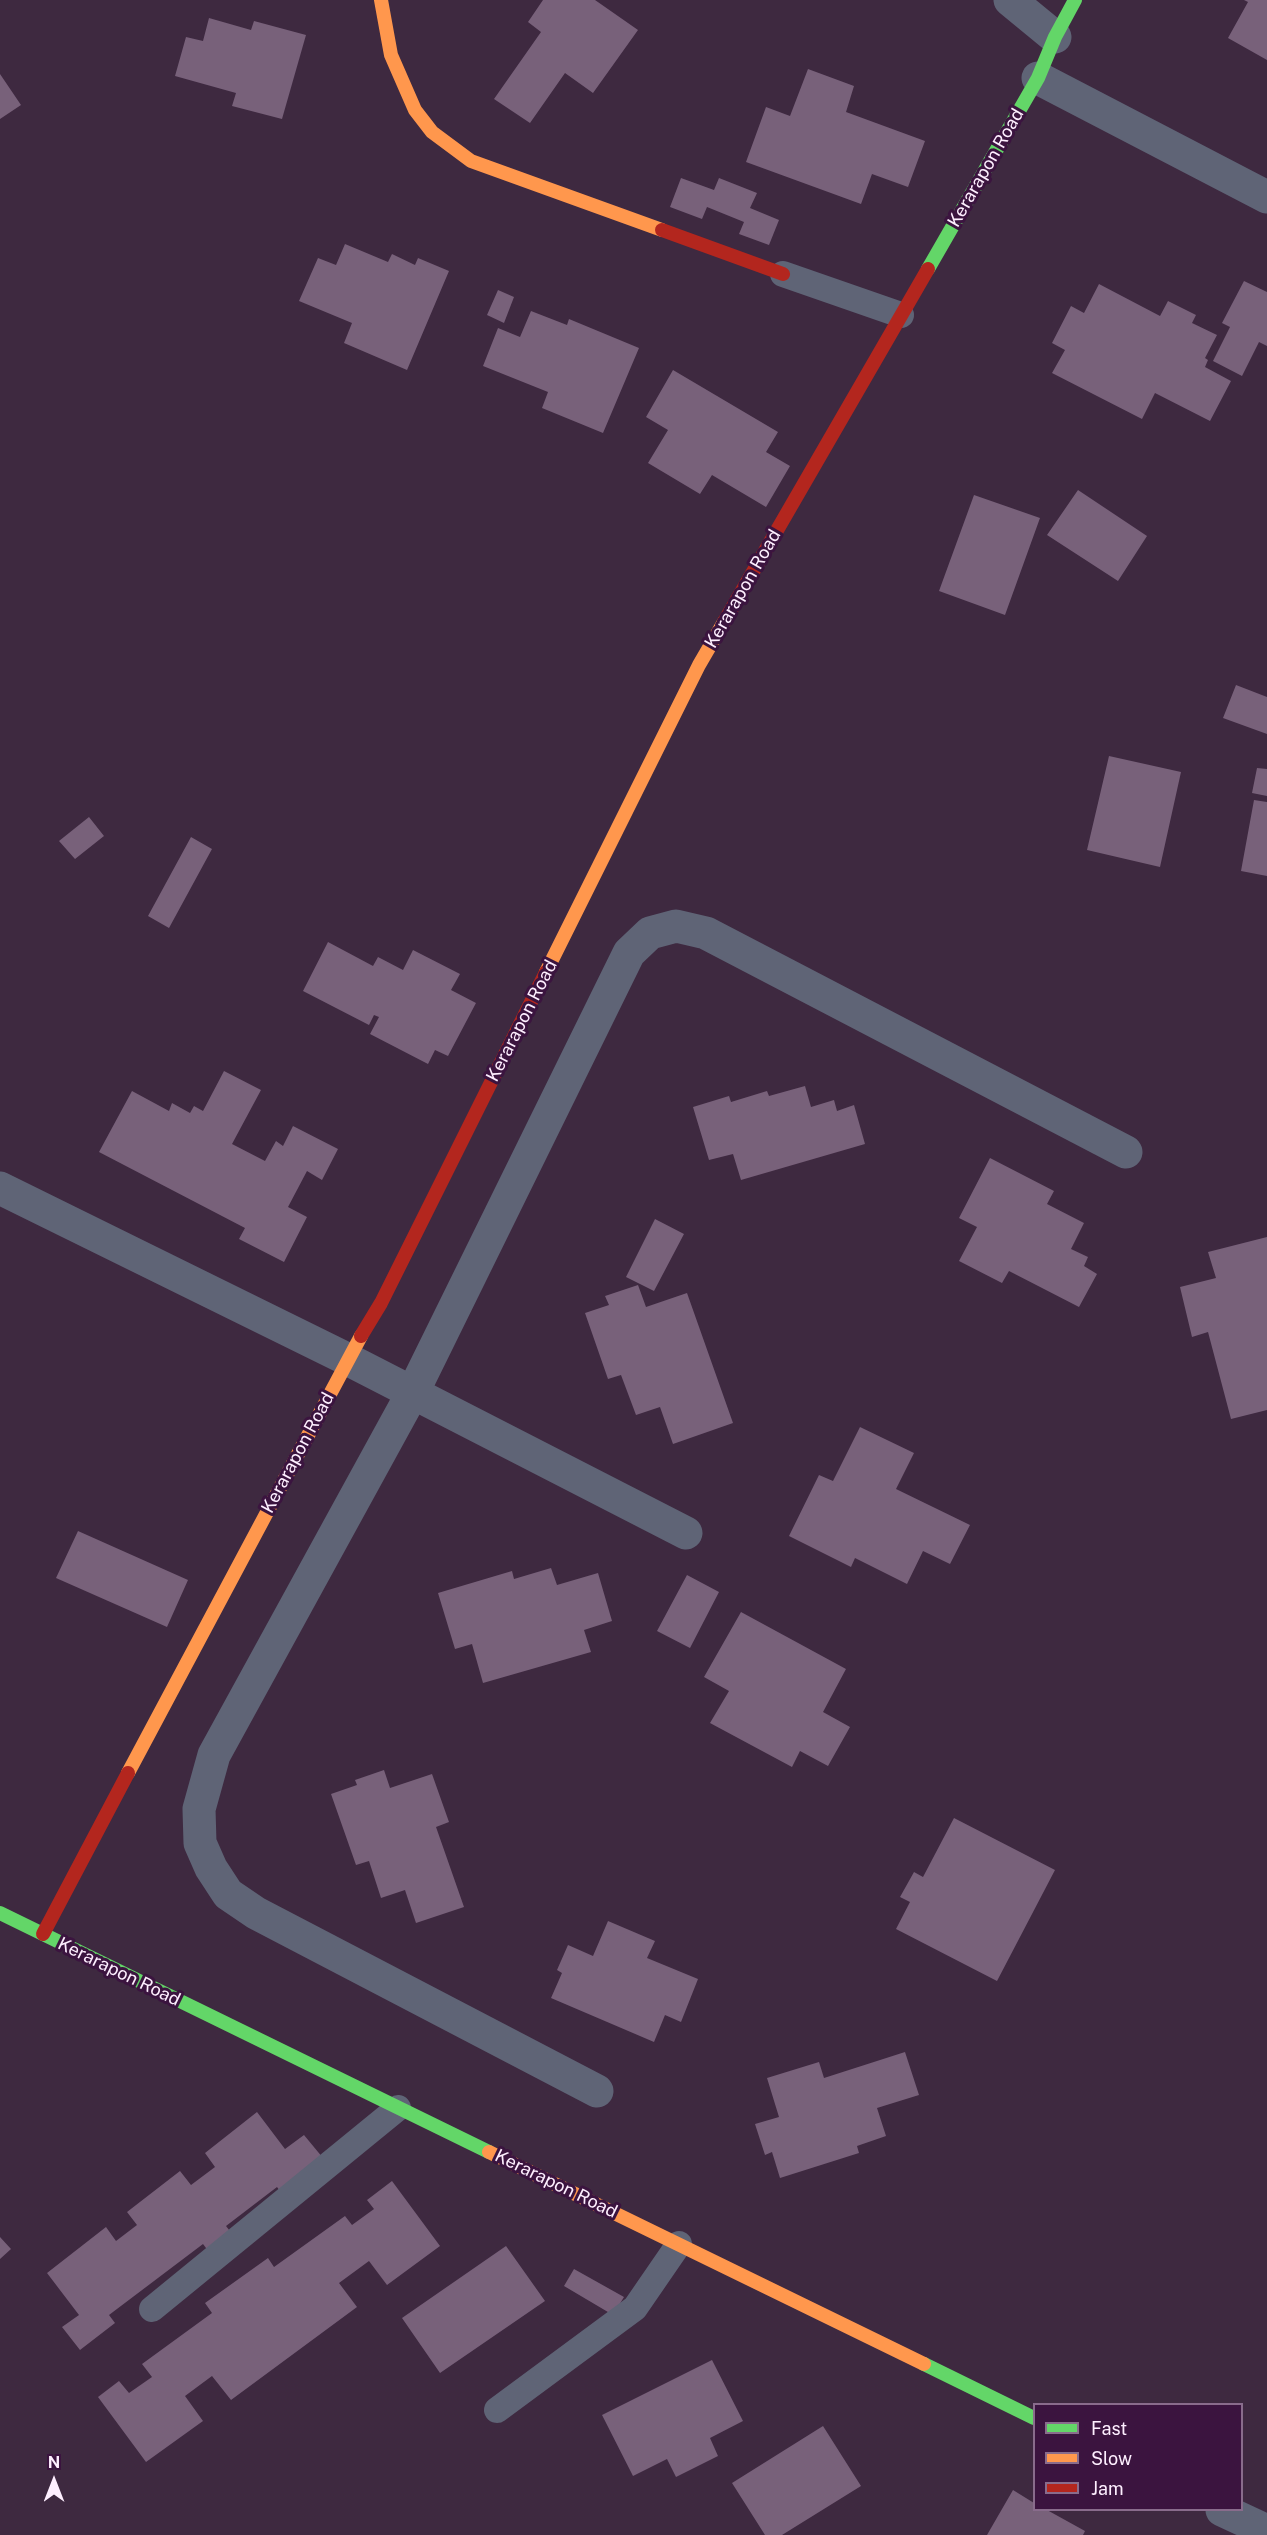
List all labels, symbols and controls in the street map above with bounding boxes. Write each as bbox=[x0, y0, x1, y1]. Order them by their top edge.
street label: Kerarapon Road bbox=[943, 105, 1029, 231]
street label: Kerarapon Road bbox=[700, 526, 786, 652]
street label: Kerarapon Road bbox=[482, 957, 562, 1085]
street label: Kerarapon Road bbox=[257, 1389, 339, 1517]
street label: Kerarapon Road bbox=[54, 1933, 184, 2011]
street label: Kerarapon Road bbox=[491, 2145, 621, 2223]
legend bbox=[1033, 2403, 1243, 2511]
text: Fast bbox=[1091, 2418, 1127, 2439]
text: Slow bbox=[1091, 2448, 1132, 2469]
north arrow bbox=[24, 2451, 84, 2511]
text: N bbox=[48, 2453, 60, 2472]
text: Jam bbox=[1091, 2478, 1124, 2499]

